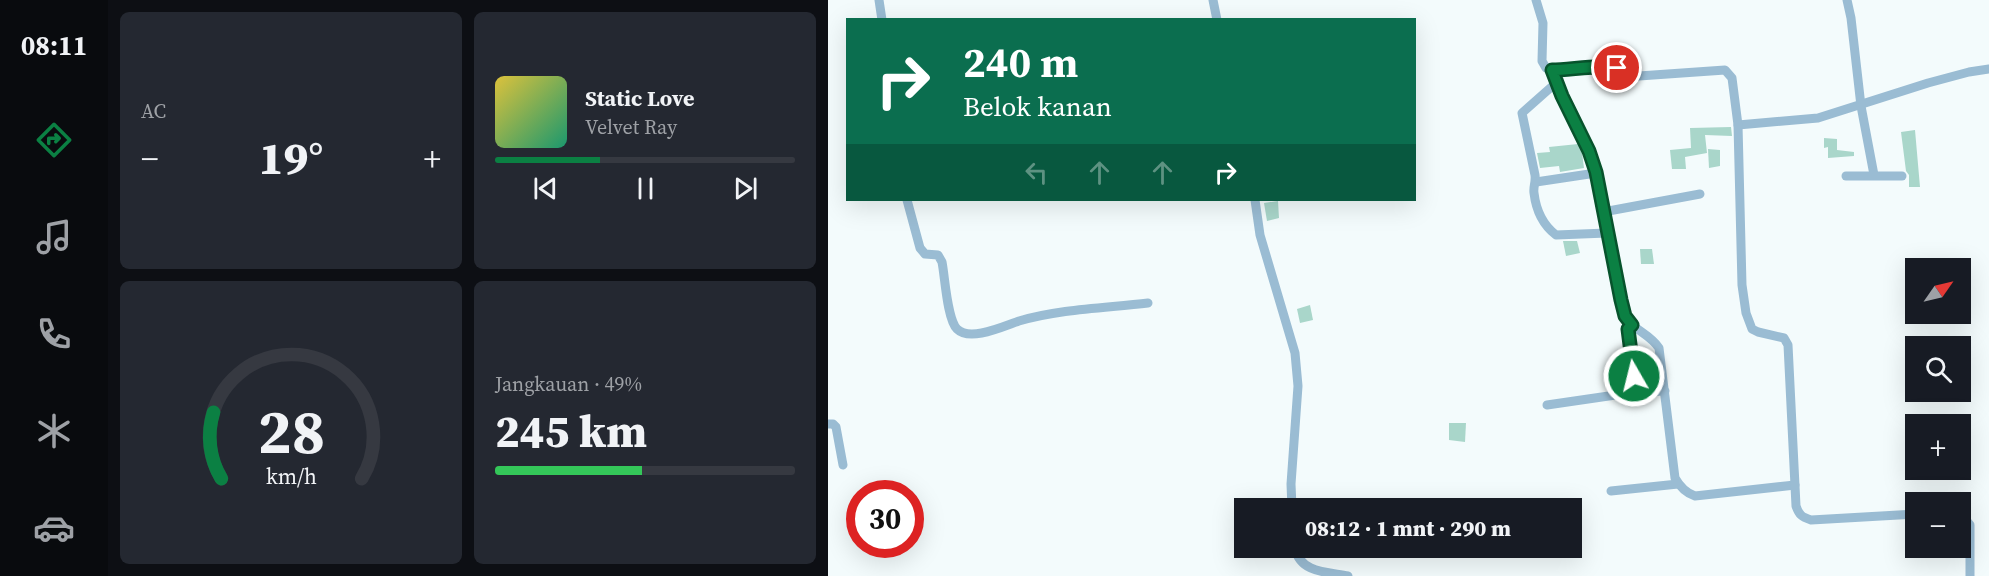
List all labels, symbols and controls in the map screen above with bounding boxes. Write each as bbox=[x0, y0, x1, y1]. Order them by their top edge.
text: 08:11 bbox=[21, 27, 87, 64]
text: 240 m bbox=[963, 33, 1078, 91]
icon: right bbox=[864, 42, 942, 120]
pin bbox=[1591, 42, 1642, 93]
icon: arrive bbox=[1600, 51, 1633, 84]
text: Static Love bbox=[585, 83, 695, 113]
text: Belok kanan bbox=[963, 88, 1112, 125]
text: AC bbox=[141, 97, 166, 125]
text: Velvet Ray bbox=[585, 113, 677, 141]
icon: directions bbox=[33, 119, 75, 161]
text: 19° bbox=[259, 127, 323, 189]
text: − bbox=[141, 136, 159, 181]
text: + bbox=[423, 136, 441, 181]
icon: left bbox=[1020, 156, 1053, 189]
icon: ahead bbox=[1083, 156, 1116, 189]
icon: ahead bbox=[1146, 156, 1179, 189]
icon: right bbox=[1209, 156, 1242, 189]
icon: previous bbox=[529, 172, 562, 205]
icon: pause bbox=[629, 172, 662, 205]
icon: next bbox=[729, 172, 762, 205]
icon: music bbox=[33, 216, 75, 258]
north arrow bbox=[1905, 258, 1971, 324]
map controls bbox=[1905, 258, 1971, 558]
icon: phone bbox=[33, 313, 75, 355]
button: search bbox=[1905, 336, 1971, 402]
position arrow bbox=[1602, 344, 1666, 408]
text: Jangkauan · 49% bbox=[495, 370, 642, 398]
text: 28 bbox=[257, 388, 325, 474]
text: 245 km bbox=[495, 400, 647, 462]
icon: climate bbox=[33, 410, 75, 452]
button: + bbox=[1905, 414, 1971, 480]
text: km/h bbox=[265, 463, 317, 492]
speed limit sign: 30 bbox=[846, 480, 924, 558]
button: − bbox=[1905, 492, 1971, 558]
icon: car bbox=[33, 507, 75, 549]
text: 08:12 · 1 mnt · 290 m bbox=[1305, 513, 1511, 543]

